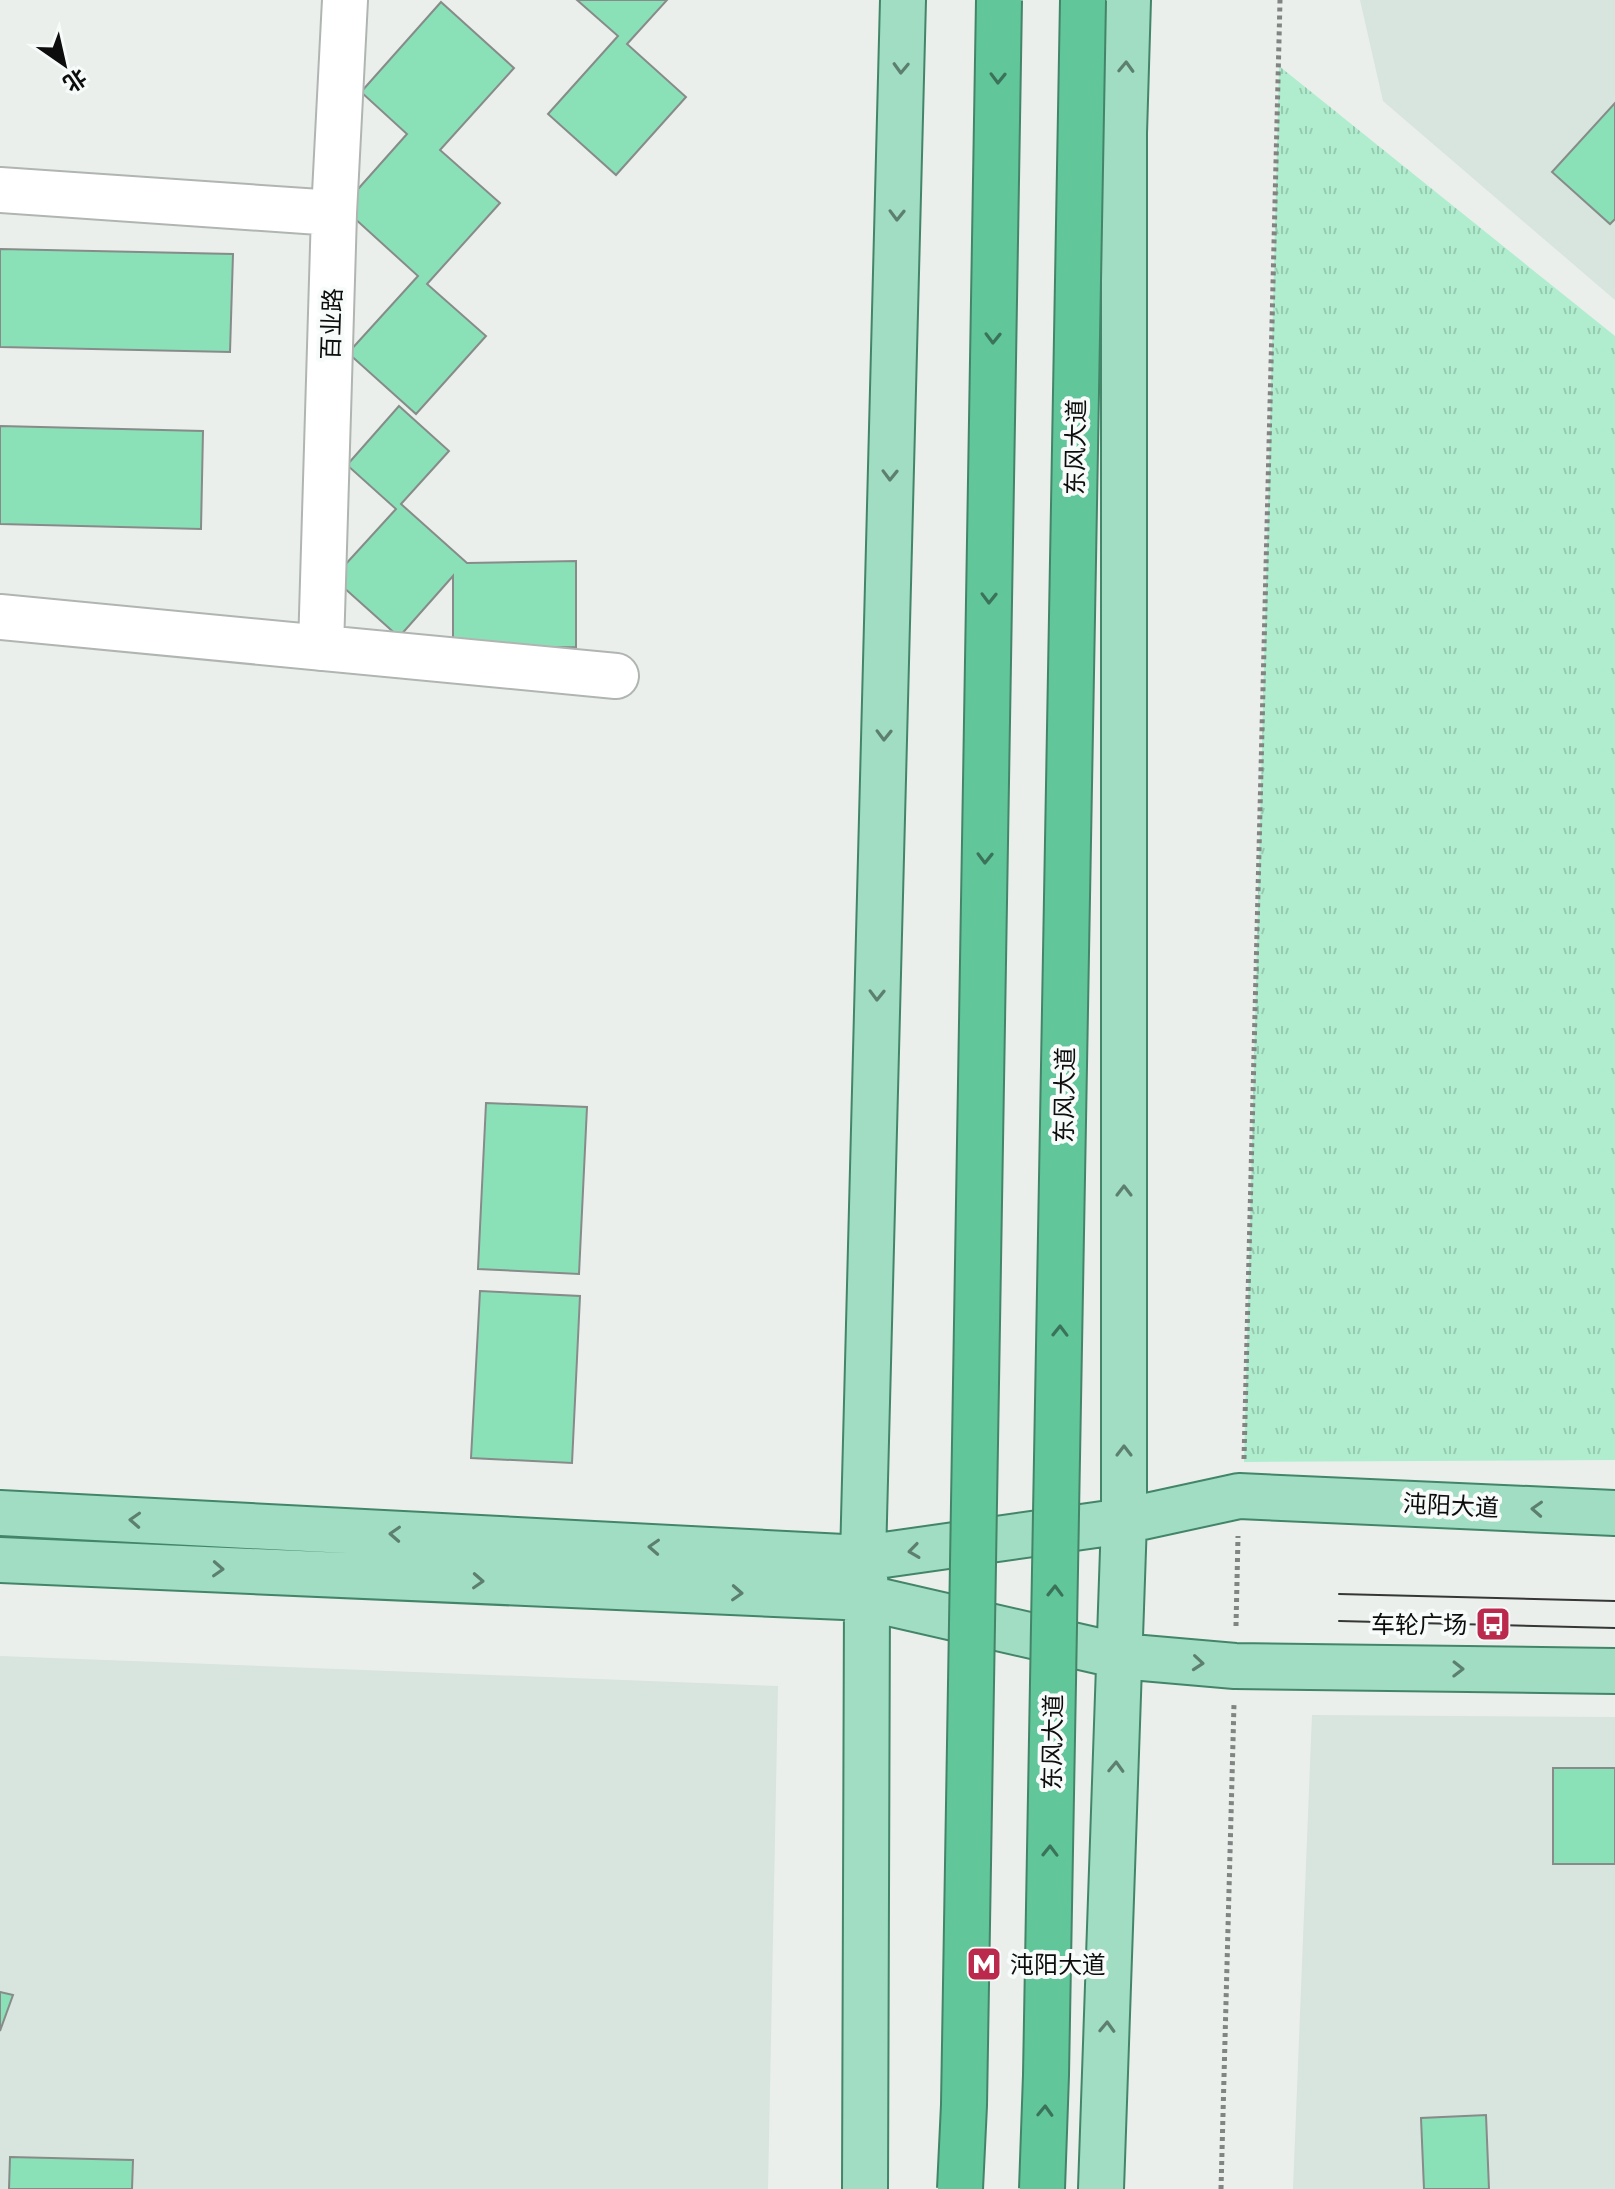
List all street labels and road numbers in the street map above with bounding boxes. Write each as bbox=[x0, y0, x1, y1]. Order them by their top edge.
street label: 百业路 bbox=[315, 287, 347, 361]
street label: 东风大道 bbox=[1059, 399, 1091, 495]
street label: 东风大道 bbox=[1048, 1047, 1080, 1143]
street label: 沌阳大道 bbox=[1402, 1488, 1500, 1522]
street label: 东风大道 bbox=[1036, 1694, 1068, 1790]

